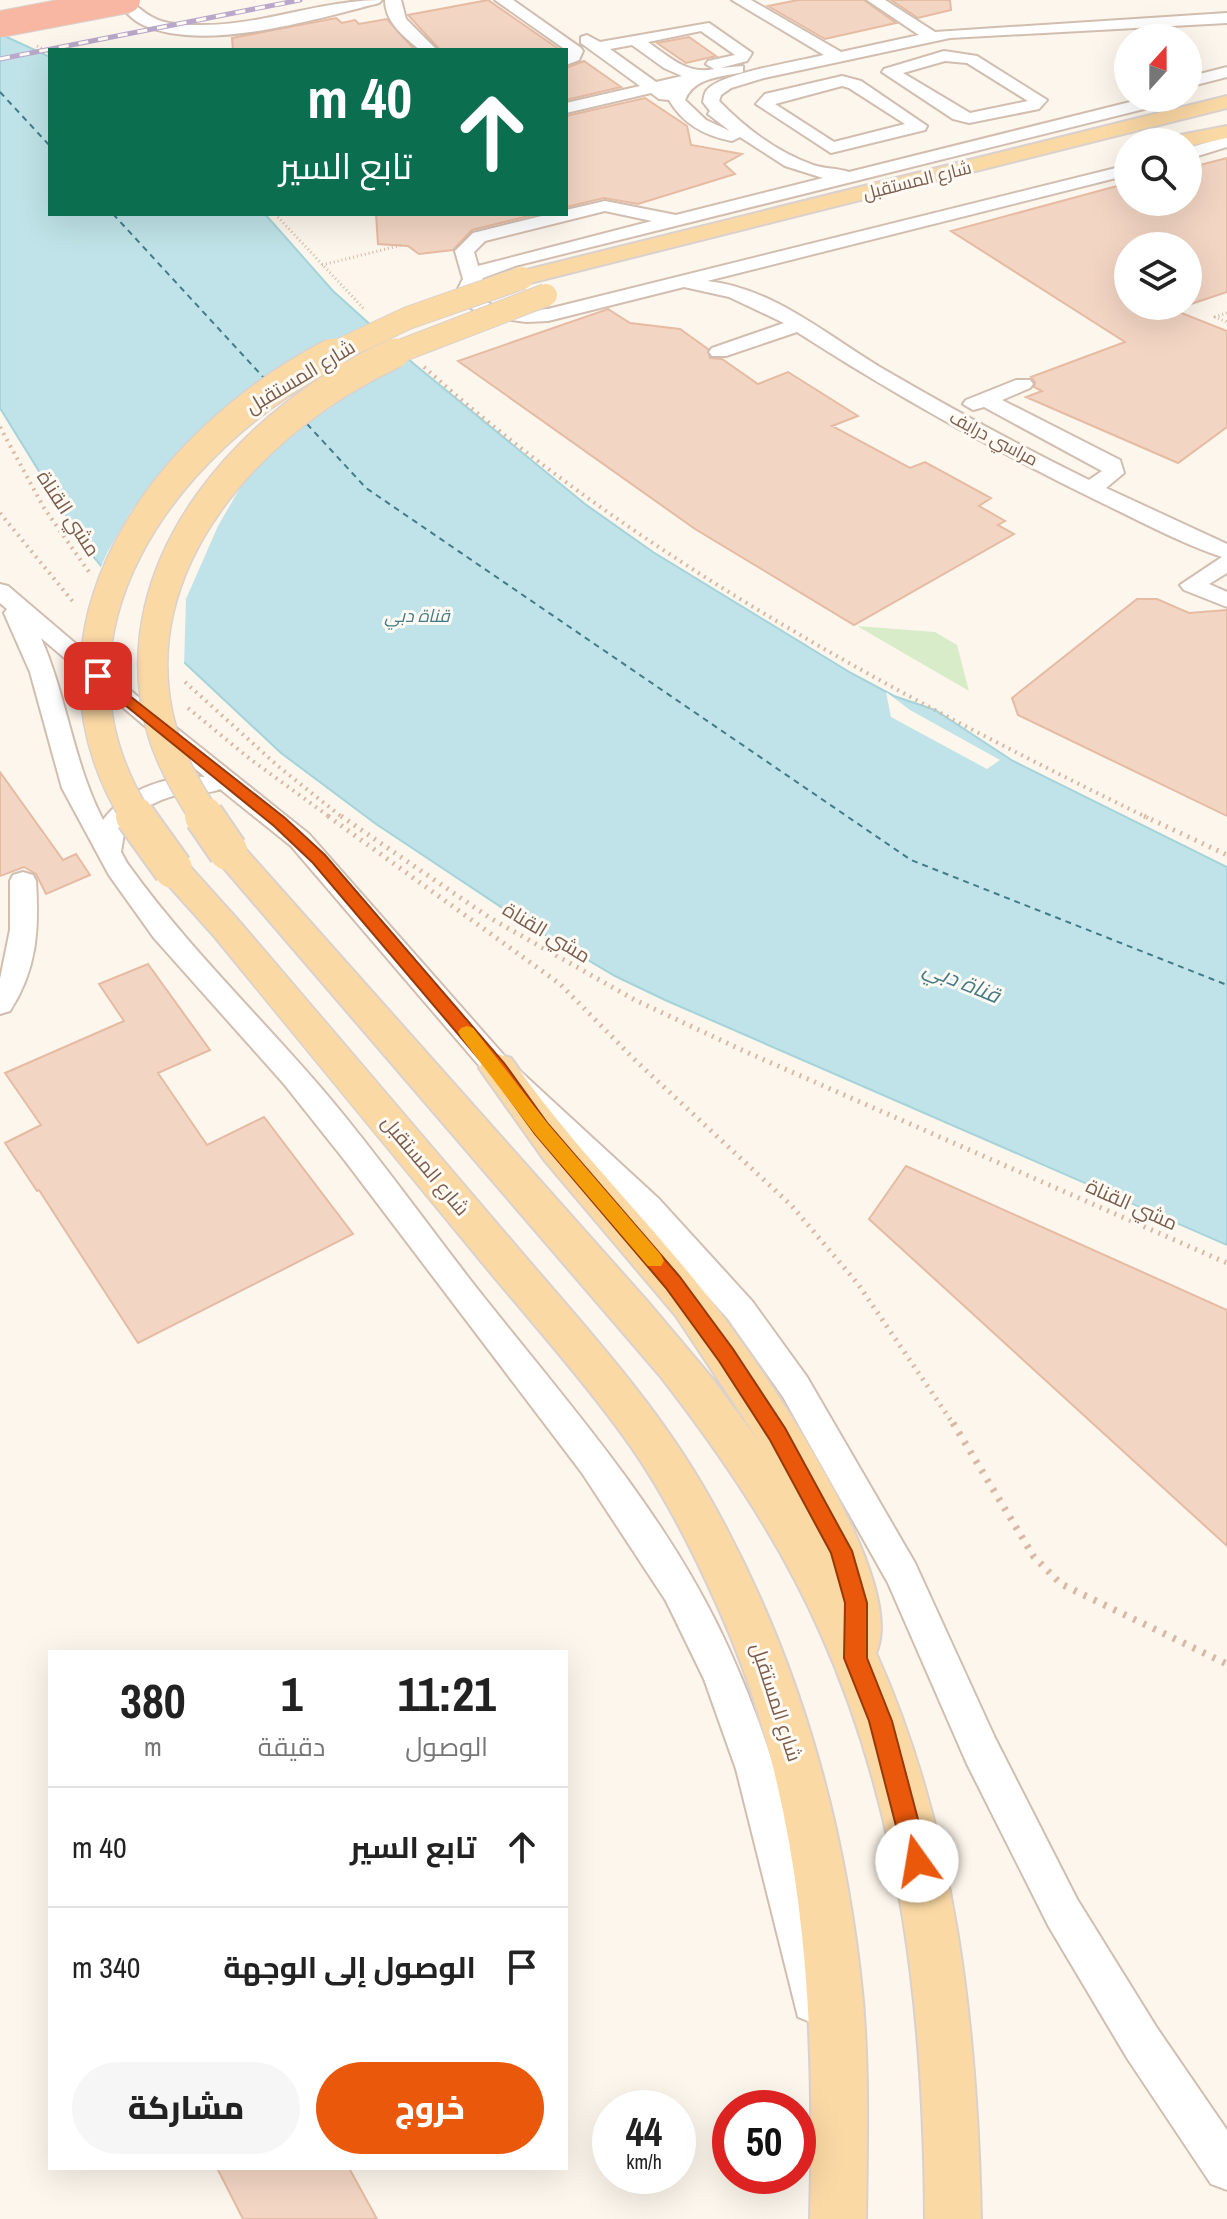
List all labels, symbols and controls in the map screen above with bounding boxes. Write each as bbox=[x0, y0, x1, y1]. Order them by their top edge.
north arrow bbox=[1114, 24, 1202, 112]
map controls bbox=[1114, 24, 1202, 320]
text: 40 m bbox=[307, 60, 412, 135]
icon: ahead bbox=[440, 80, 544, 184]
button: search bbox=[1114, 128, 1202, 216]
text: تابع السير bbox=[279, 142, 412, 190]
street label: شارع المستقبل bbox=[860, 154, 974, 206]
button: layers bbox=[1114, 232, 1202, 320]
street label: شارع المستقبل bbox=[240, 333, 360, 420]
street label: مراسي درايف bbox=[945, 404, 1043, 473]
street label: مشي القناة bbox=[29, 465, 107, 562]
water label: قناة دبي bbox=[384, 603, 451, 630]
pin bbox=[64, 642, 132, 710]
icon: arrive bbox=[76, 654, 120, 698]
street label: مشي القناة bbox=[497, 895, 596, 970]
water label: قناة دبي bbox=[918, 952, 1006, 1013]
street label: شارع المستقبل bbox=[375, 1109, 476, 1222]
street label: مشي القناة bbox=[1081, 1172, 1182, 1238]
street label: شارع المستقبل bbox=[744, 1639, 809, 1765]
text: 1 bbox=[281, 1661, 303, 1726]
text: 11:21 bbox=[397, 1661, 496, 1726]
text: 380 bbox=[120, 1668, 186, 1733]
text: m bbox=[144, 1729, 162, 1764]
text: دقيقة bbox=[258, 1729, 325, 1764]
text: الوصول bbox=[405, 1729, 488, 1764]
position arrow bbox=[875, 1819, 959, 1903]
icon: ahead bbox=[500, 1825, 544, 1869]
text: 40 m bbox=[72, 1827, 127, 1867]
text: تابع السير bbox=[350, 1827, 476, 1867]
icon: arrive bbox=[500, 1945, 544, 1989]
text: 340 m bbox=[72, 1947, 140, 1987]
text: الوصول إلى الوجهة bbox=[223, 1947, 476, 1987]
button: مشاركة bbox=[72, 2062, 300, 2154]
button: خروج bbox=[316, 2062, 544, 2154]
speed limit sign: 50 bbox=[712, 2090, 816, 2194]
text: 44 bbox=[626, 2105, 662, 2158]
text: km/h bbox=[626, 2148, 662, 2175]

